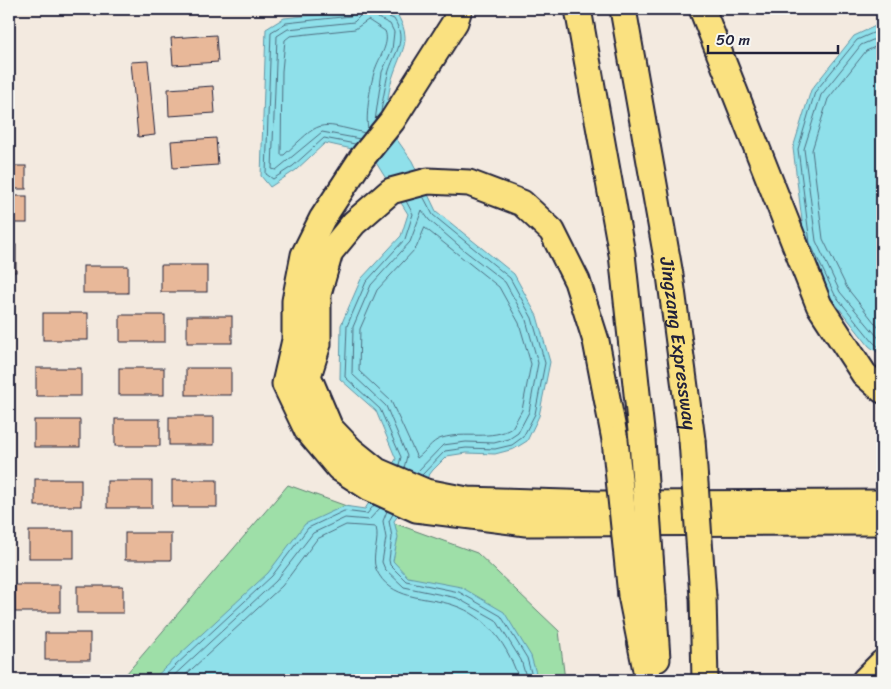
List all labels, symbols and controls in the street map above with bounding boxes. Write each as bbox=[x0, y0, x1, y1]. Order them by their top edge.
scale bar bbox=[708, 22, 838, 54]
text: 50 m bbox=[716, 27, 751, 53]
street label: Jingzang Expressway bbox=[650, 253, 707, 432]

